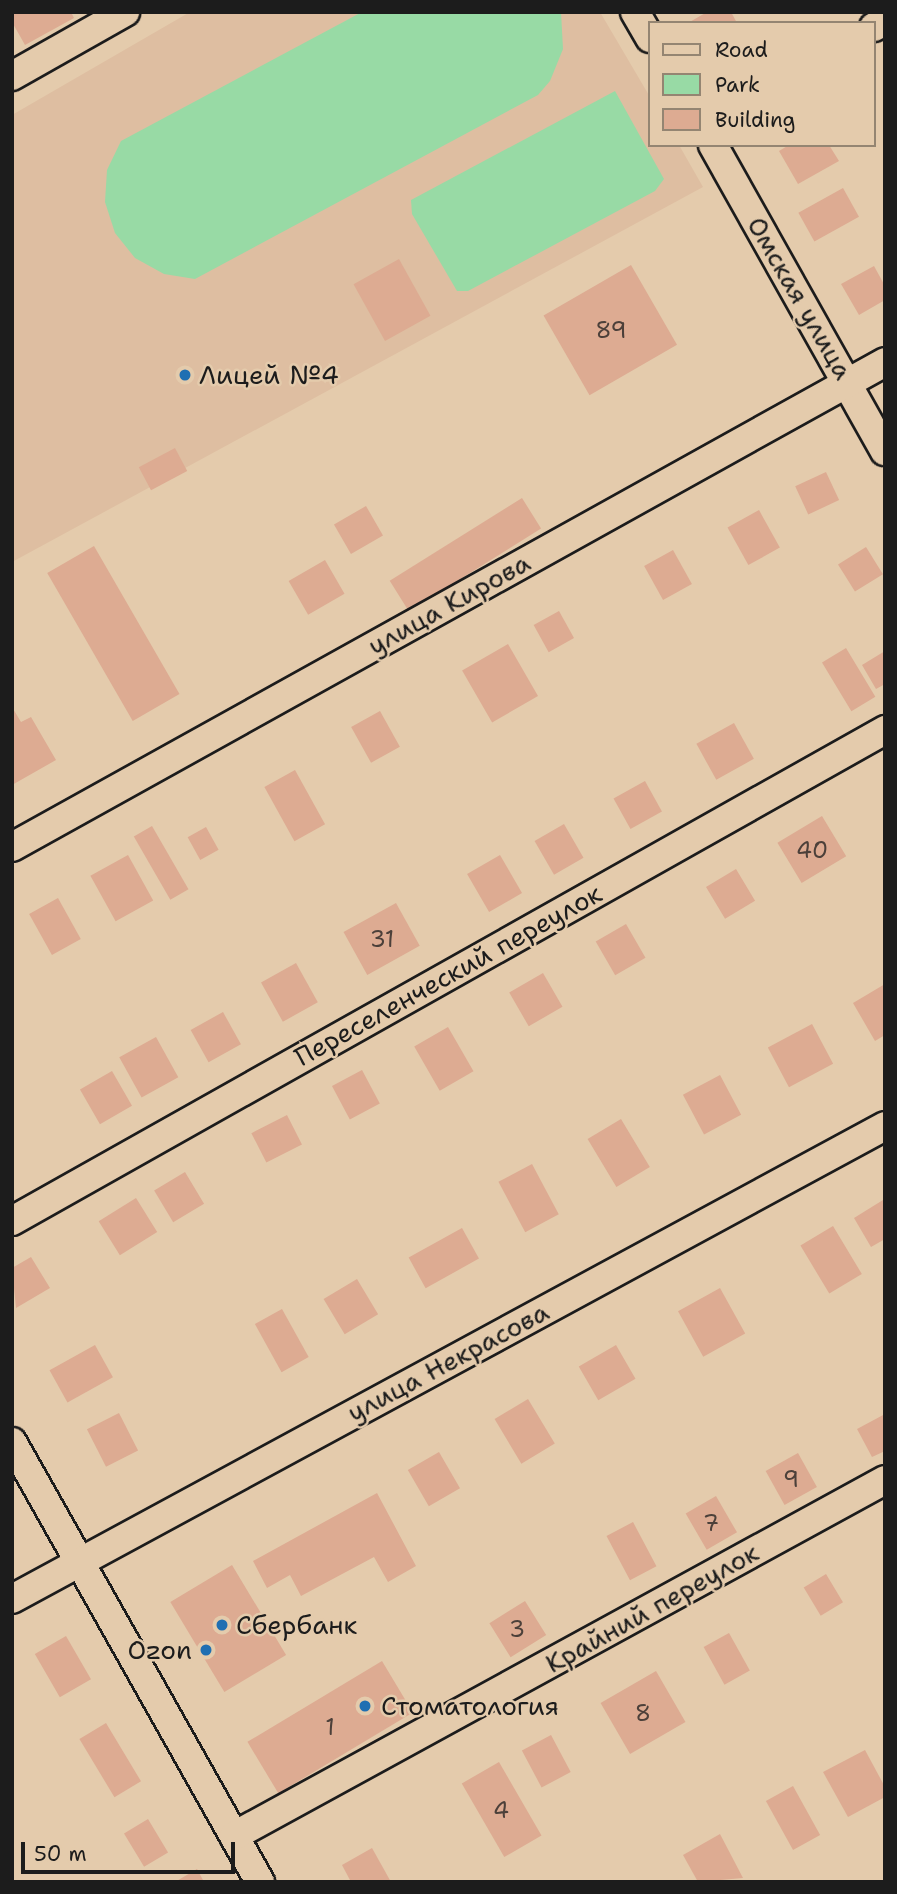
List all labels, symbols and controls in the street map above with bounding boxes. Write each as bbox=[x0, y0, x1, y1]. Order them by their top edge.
legend bbox=[648, 21, 876, 147]
text: Road bbox=[715, 36, 768, 64]
text: Park bbox=[715, 71, 760, 99]
text: Building bbox=[715, 106, 795, 134]
street label: Омская улица bbox=[741, 211, 859, 385]
house number: 89 bbox=[595, 316, 627, 344]
place label: Лицей №4 bbox=[199, 359, 339, 391]
marker: Лицей №4 bbox=[177, 367, 193, 383]
street label: улица Кирова bbox=[363, 547, 535, 661]
house number: 40 bbox=[796, 836, 828, 864]
street label: Переселенческий переулок bbox=[289, 877, 607, 1073]
house number: 31 bbox=[370, 925, 394, 953]
street label: улица Некрасова bbox=[342, 1296, 554, 1428]
house number: 9 bbox=[783, 1465, 799, 1493]
house number: 7 bbox=[703, 1509, 719, 1537]
street label: Крайний переулок bbox=[540, 1537, 764, 1679]
place label: Сбербанк bbox=[236, 1609, 357, 1641]
house number: 3 bbox=[509, 1615, 525, 1643]
marker: Сбербанк bbox=[214, 1617, 230, 1633]
place label: Ozon bbox=[127, 1634, 192, 1666]
marker: Ozon bbox=[198, 1642, 214, 1658]
place label: Стоматология bbox=[381, 1690, 559, 1722]
marker: Стоматология bbox=[355, 1696, 375, 1716]
house number: 8 bbox=[635, 1699, 651, 1727]
house number: 1 bbox=[325, 1713, 335, 1741]
house number: 4 bbox=[493, 1796, 509, 1824]
scale bar bbox=[24, 1828, 238, 1872]
text: 50 m bbox=[34, 1840, 87, 1868]

